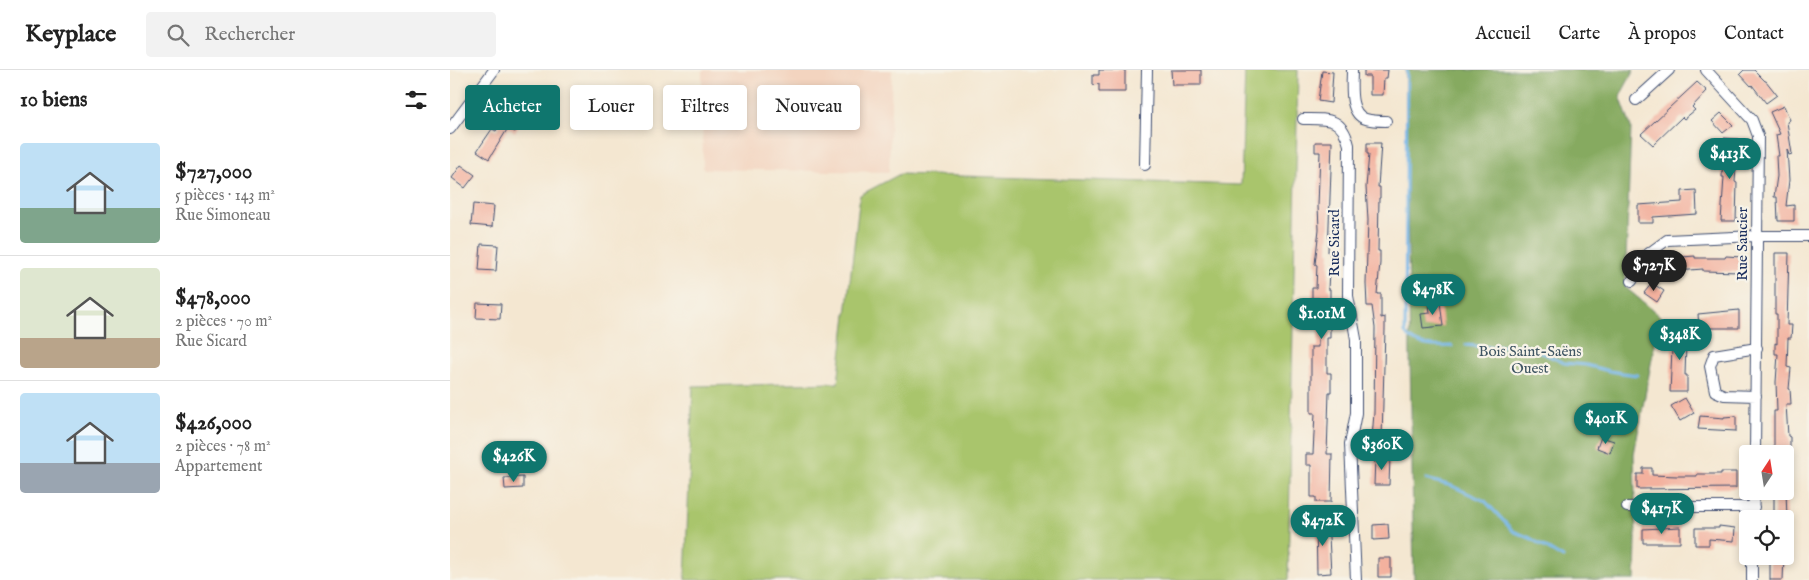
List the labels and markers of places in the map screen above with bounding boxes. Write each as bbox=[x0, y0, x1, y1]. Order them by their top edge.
pin: $413K bbox=[1695, 138, 1765, 180]
pin: $727K bbox=[1619, 250, 1689, 292]
pin: $478K bbox=[1398, 274, 1468, 316]
pin: $1.01M bbox=[1281, 298, 1363, 340]
pin: $348K bbox=[1645, 318, 1715, 361]
pin: $401K bbox=[1571, 402, 1641, 445]
pin: $360K bbox=[1347, 428, 1417, 471]
pin: $426K bbox=[479, 440, 549, 483]
pin: $417K bbox=[1627, 492, 1697, 535]
pin: $472K bbox=[1288, 504, 1358, 547]

